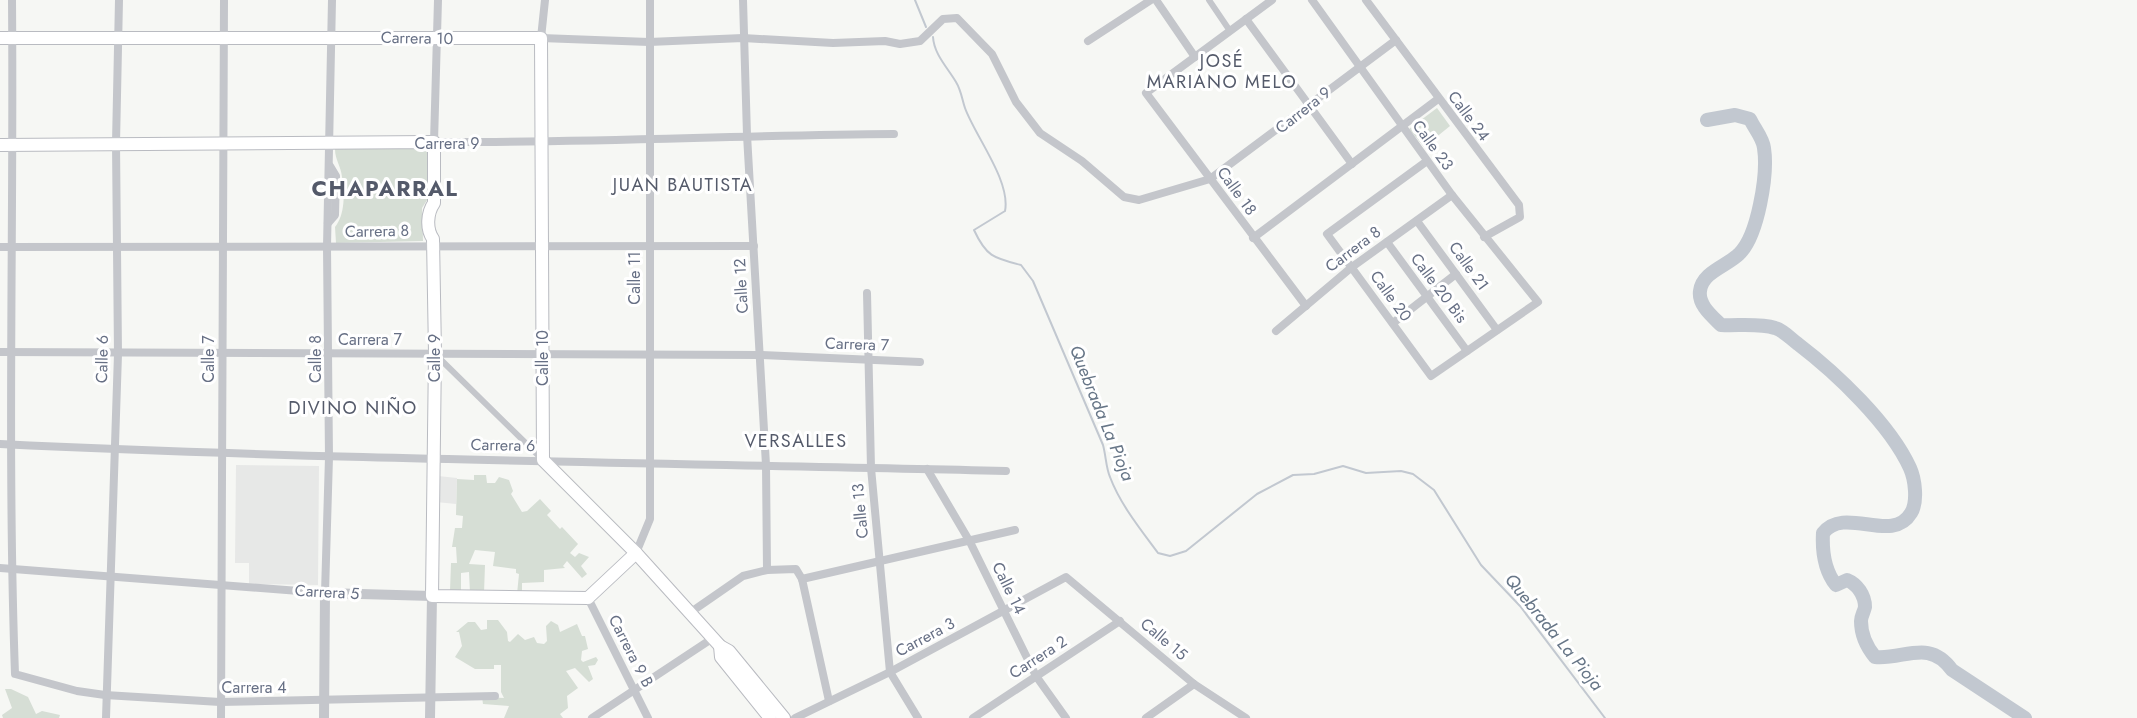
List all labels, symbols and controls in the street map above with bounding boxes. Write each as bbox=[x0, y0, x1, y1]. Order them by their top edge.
street label: Carrera 10 bbox=[381, 26, 453, 50]
district label: JOSÉ MARIANO MELO bbox=[1147, 48, 1297, 95]
street label: Carrera 9 bbox=[1270, 81, 1336, 139]
street label: Calle 24 bbox=[1443, 86, 1495, 146]
street label: Calle 23 bbox=[1407, 115, 1459, 175]
street label: Carrera 9 bbox=[415, 132, 479, 155]
street label: Calle 18 bbox=[1212, 162, 1262, 220]
district label: CHAPARRAL bbox=[312, 172, 458, 204]
district label: JUAN BAUTISTA bbox=[611, 172, 753, 198]
street label: Carrera 8 bbox=[345, 219, 409, 243]
street label: Carrera 8 bbox=[1320, 220, 1386, 278]
street label: Calle 21 bbox=[1443, 237, 1495, 295]
street label: Calle 20 Bis bbox=[1405, 248, 1473, 328]
street label: Calle 11 bbox=[623, 251, 646, 305]
street label: Calle 12 bbox=[728, 258, 754, 314]
street label: Calle 20 bbox=[1365, 266, 1417, 326]
street label: Carrera 7 bbox=[338, 328, 403, 351]
street label: Calle 10 bbox=[531, 330, 554, 386]
street label: Carrera 7 bbox=[825, 331, 890, 357]
street label: Calle 9 bbox=[423, 334, 446, 382]
street label: Calle 6 bbox=[90, 335, 114, 383]
street label: Calle 7 bbox=[197, 335, 220, 383]
street label: Calle 8 bbox=[304, 335, 327, 383]
water label: Quebrada La Pioja bbox=[1063, 341, 1141, 485]
district label: DIVINO NIÑO bbox=[288, 395, 418, 421]
district label: VERSALLES bbox=[744, 428, 848, 454]
street label: Carrera 6 bbox=[470, 433, 536, 457]
street label: Calle 13 bbox=[846, 482, 874, 539]
street label: Calle 14 bbox=[986, 558, 1032, 618]
water label: Quebrada La Pioja bbox=[1498, 568, 1610, 696]
street label: Carrera 5 bbox=[294, 579, 360, 605]
street label: Carrera 9 B bbox=[603, 611, 659, 691]
street label: Carrera 3 bbox=[891, 612, 959, 662]
street label: Calle 15 bbox=[1135, 612, 1193, 666]
street label: Carrera 2 bbox=[1005, 630, 1071, 684]
street label: Carrera 4 bbox=[222, 676, 286, 699]

